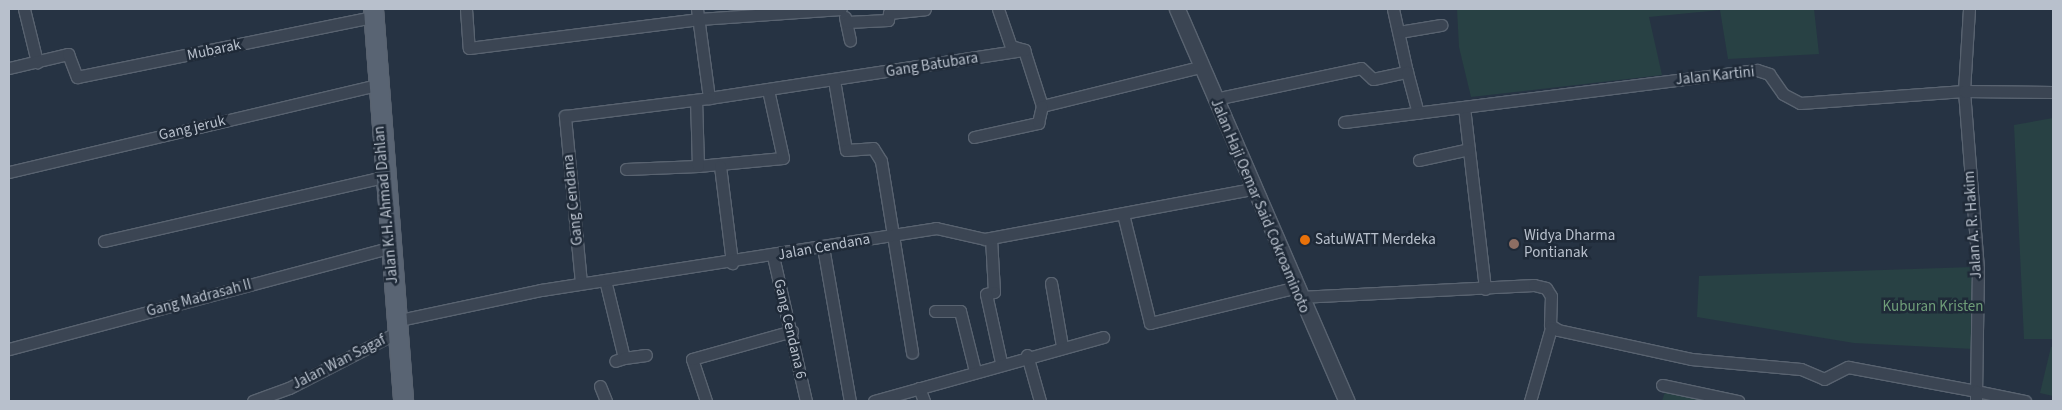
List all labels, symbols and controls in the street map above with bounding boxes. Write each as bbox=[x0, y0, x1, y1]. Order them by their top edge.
street label: Mubarak bbox=[185, 36, 243, 64]
street label: Gang Batubara bbox=[885, 49, 979, 81]
street label: Jalan Kartini bbox=[1675, 63, 1755, 89]
street label: Jalan Haji Oemar Said Cokroaminoto bbox=[1207, 96, 1313, 316]
street label: Gang jeruk bbox=[157, 112, 227, 144]
street label: Jalan K.H. Ahmad Dahlan bbox=[370, 125, 402, 285]
street label: Gang Cendana bbox=[559, 154, 587, 246]
street label: Jalan A. R. Hakim bbox=[1960, 170, 1986, 280]
place label: Widya Dharma Pontianak bbox=[1524, 226, 1615, 261]
street label: Jalan Cendana bbox=[777, 230, 871, 264]
place label: SatuWATT Merdeka bbox=[1315, 231, 1436, 249]
marker: SatuWATT Merdeka bbox=[1299, 234, 1311, 246]
marker: Widya Dharma Pontianak bbox=[1508, 238, 1520, 250]
street label: Gang Madrasah II bbox=[145, 275, 253, 321]
street label: Gang Cendana 6 bbox=[770, 277, 810, 381]
park label: Kuburan Kristen bbox=[1883, 298, 1983, 316]
street label: Jalan Wan Sagaf bbox=[289, 331, 389, 393]

